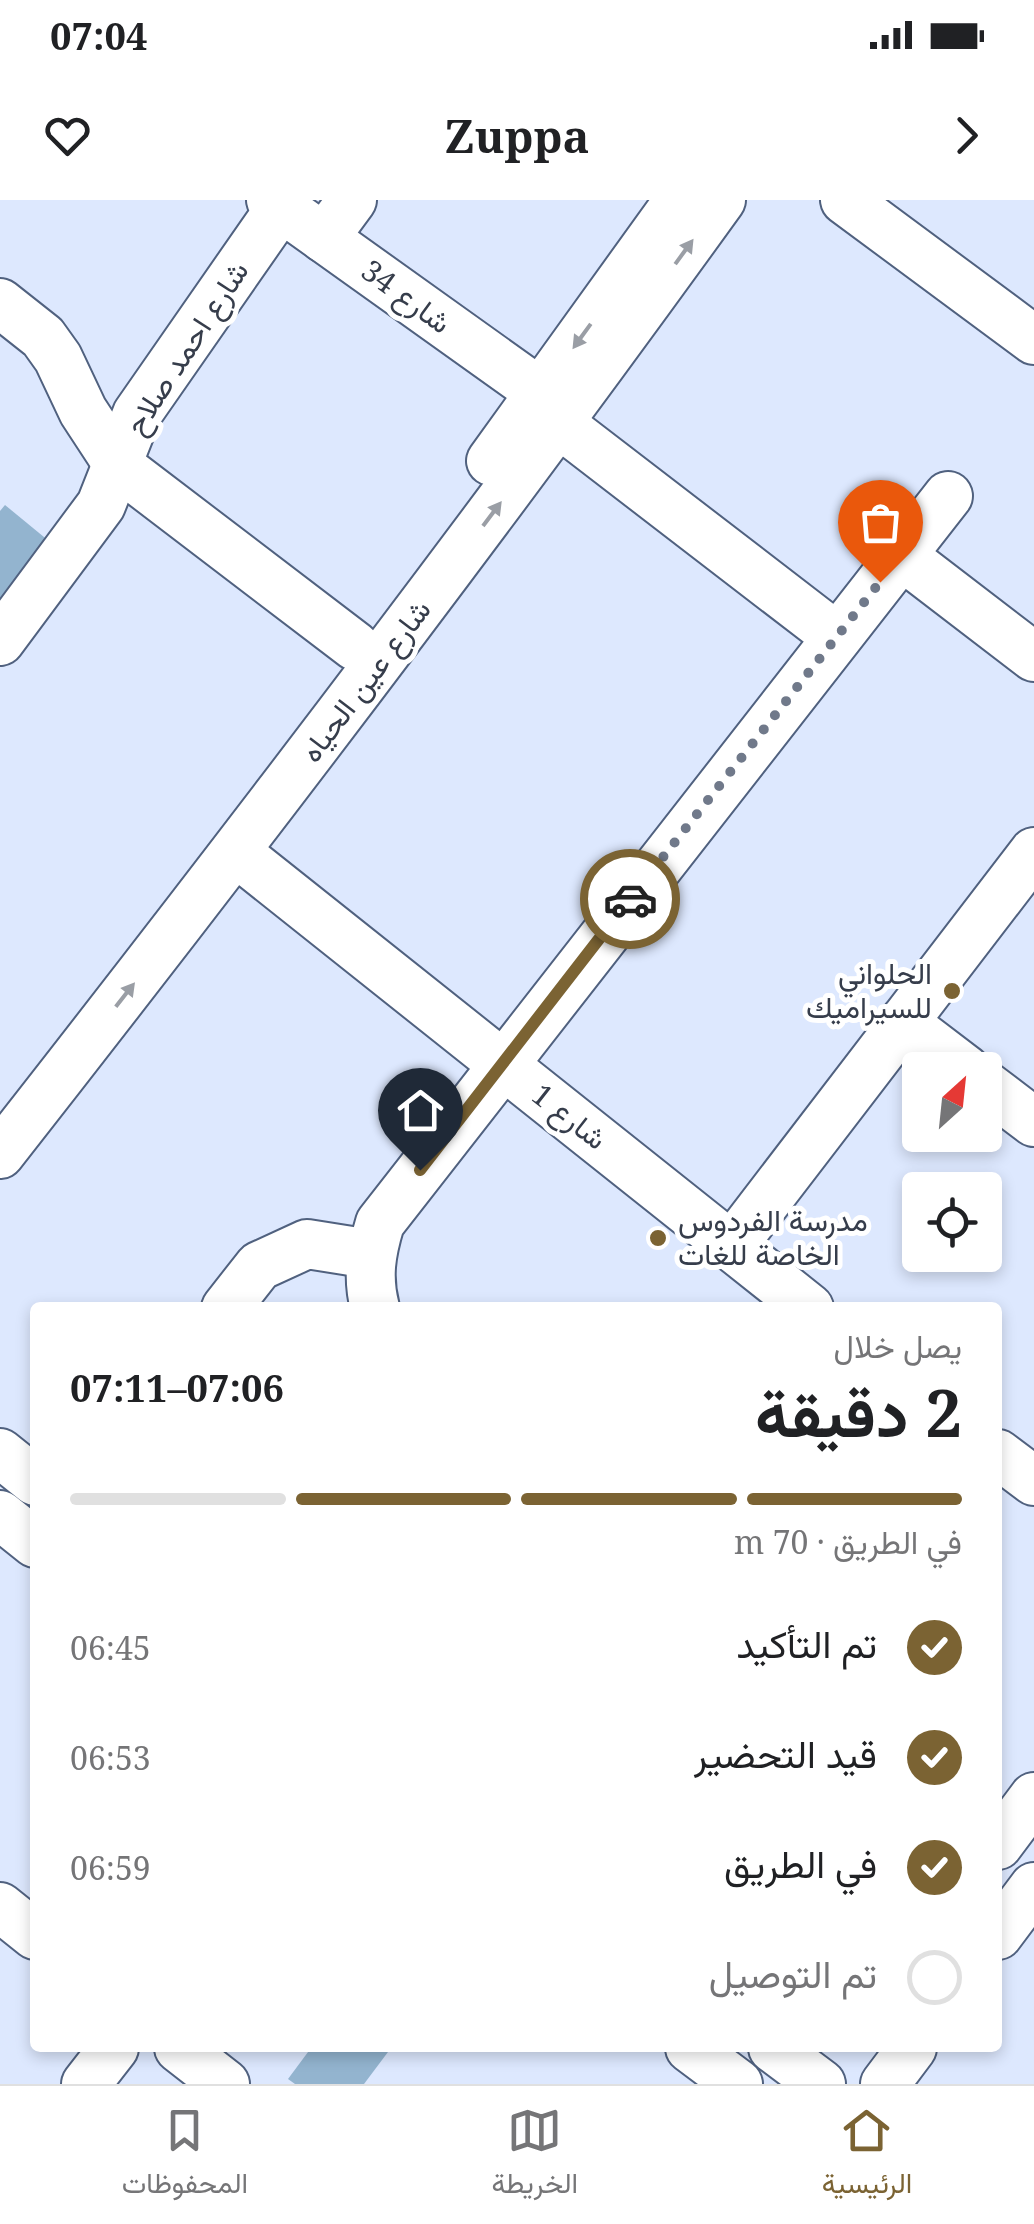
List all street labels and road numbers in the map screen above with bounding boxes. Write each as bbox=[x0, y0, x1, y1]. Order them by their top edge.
street label: شارع 34 bbox=[353, 249, 460, 343]
street label: شارع احمد صلاح bbox=[114, 252, 258, 443]
street label: شارع عين الحياه bbox=[290, 590, 440, 770]
street label: شارع 1 bbox=[523, 1074, 616, 1159]

